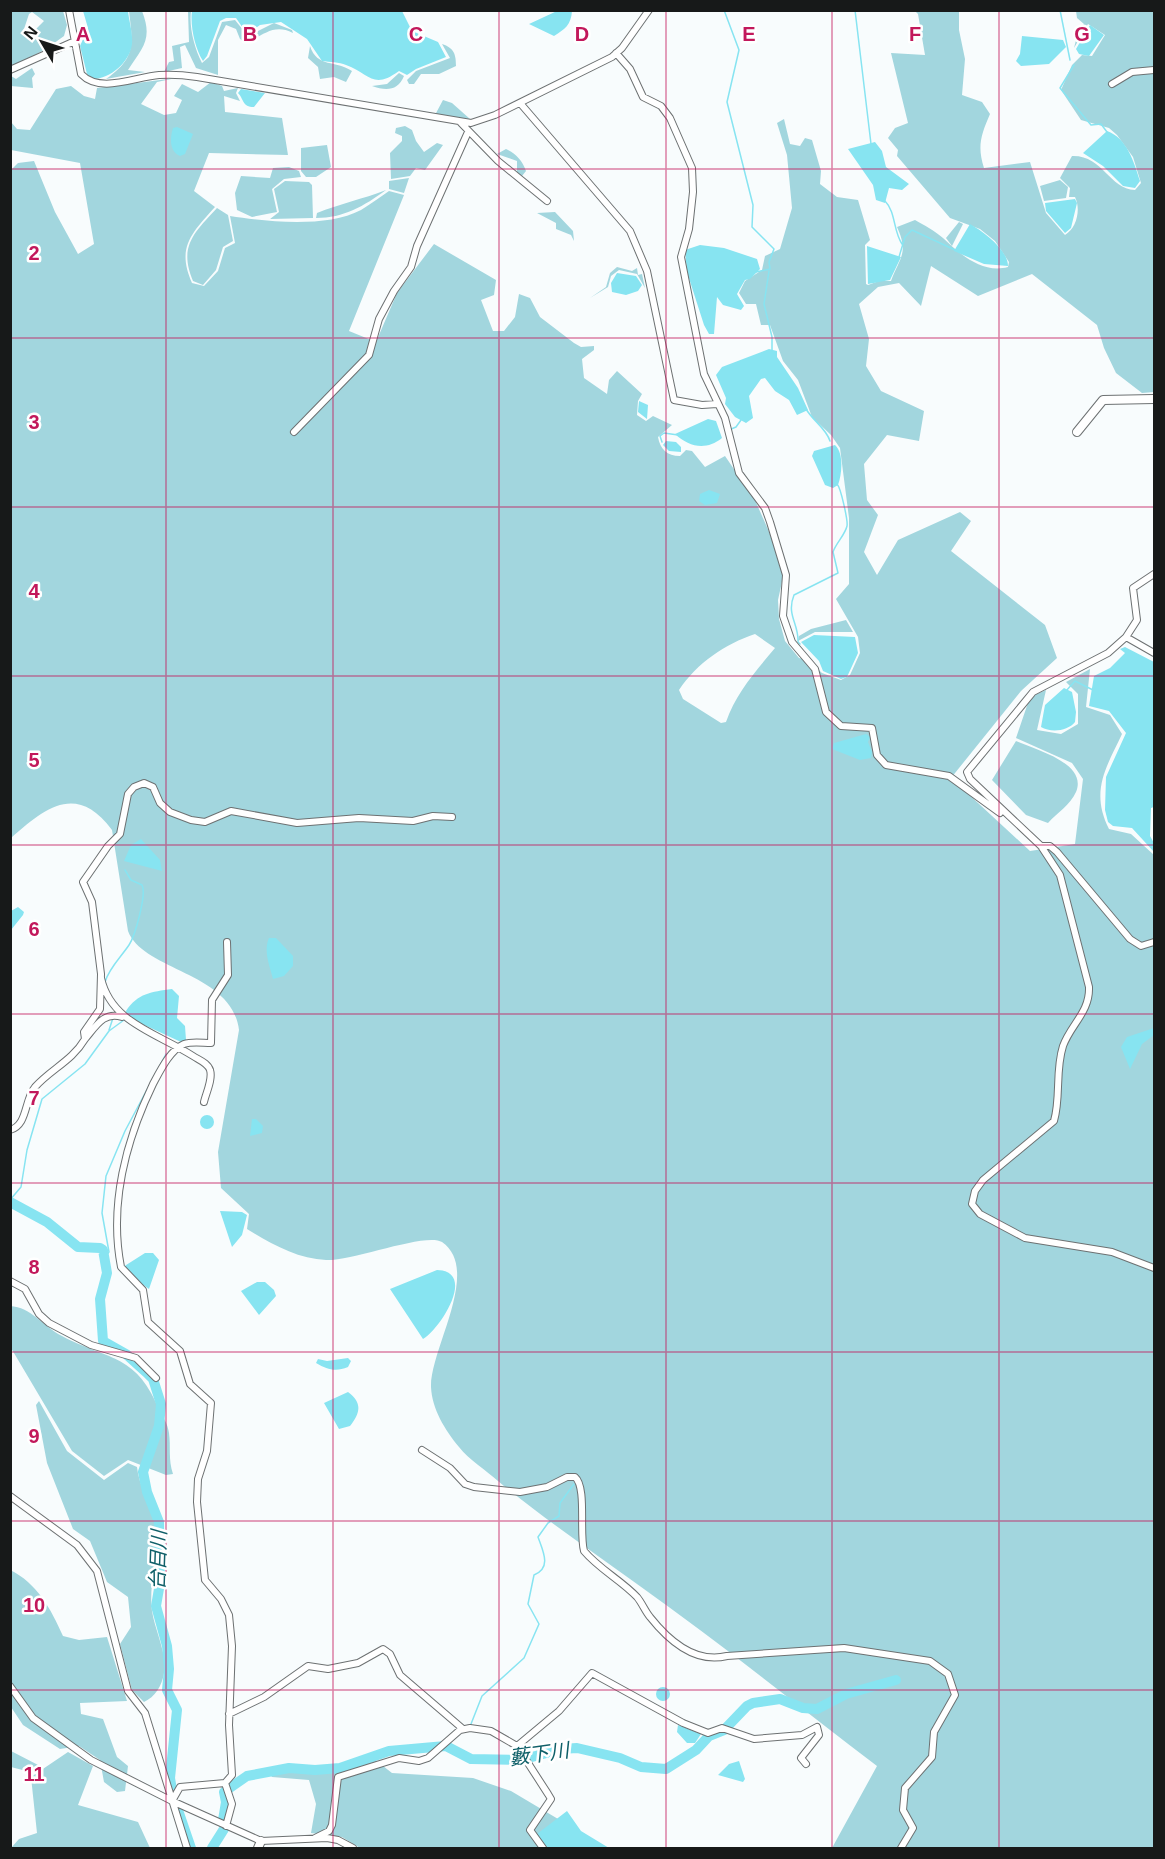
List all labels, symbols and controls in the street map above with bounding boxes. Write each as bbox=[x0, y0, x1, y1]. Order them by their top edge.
north arrow bbox=[12, 12, 72, 72]
text: N bbox=[20, 23, 41, 43]
text: A bbox=[76, 23, 90, 45]
text: B bbox=[243, 23, 257, 45]
text: C bbox=[409, 23, 423, 45]
text: D bbox=[575, 23, 589, 45]
text: E bbox=[742, 23, 756, 45]
text: F bbox=[909, 23, 921, 45]
text: G bbox=[1074, 23, 1090, 45]
text: 2 bbox=[28, 242, 40, 264]
text: 3 bbox=[28, 411, 40, 433]
text: 4 bbox=[28, 580, 40, 602]
text: 5 bbox=[28, 749, 40, 771]
text: 6 bbox=[28, 918, 40, 940]
text: 7 bbox=[28, 1087, 40, 1109]
text: 8 bbox=[28, 1256, 40, 1278]
text: 9 bbox=[28, 1425, 40, 1447]
water label: 台目川 bbox=[146, 1528, 170, 1590]
text: 10 bbox=[23, 1594, 45, 1616]
water label: 藪下川 bbox=[508, 1739, 572, 1769]
text: 11 bbox=[23, 1763, 45, 1785]

